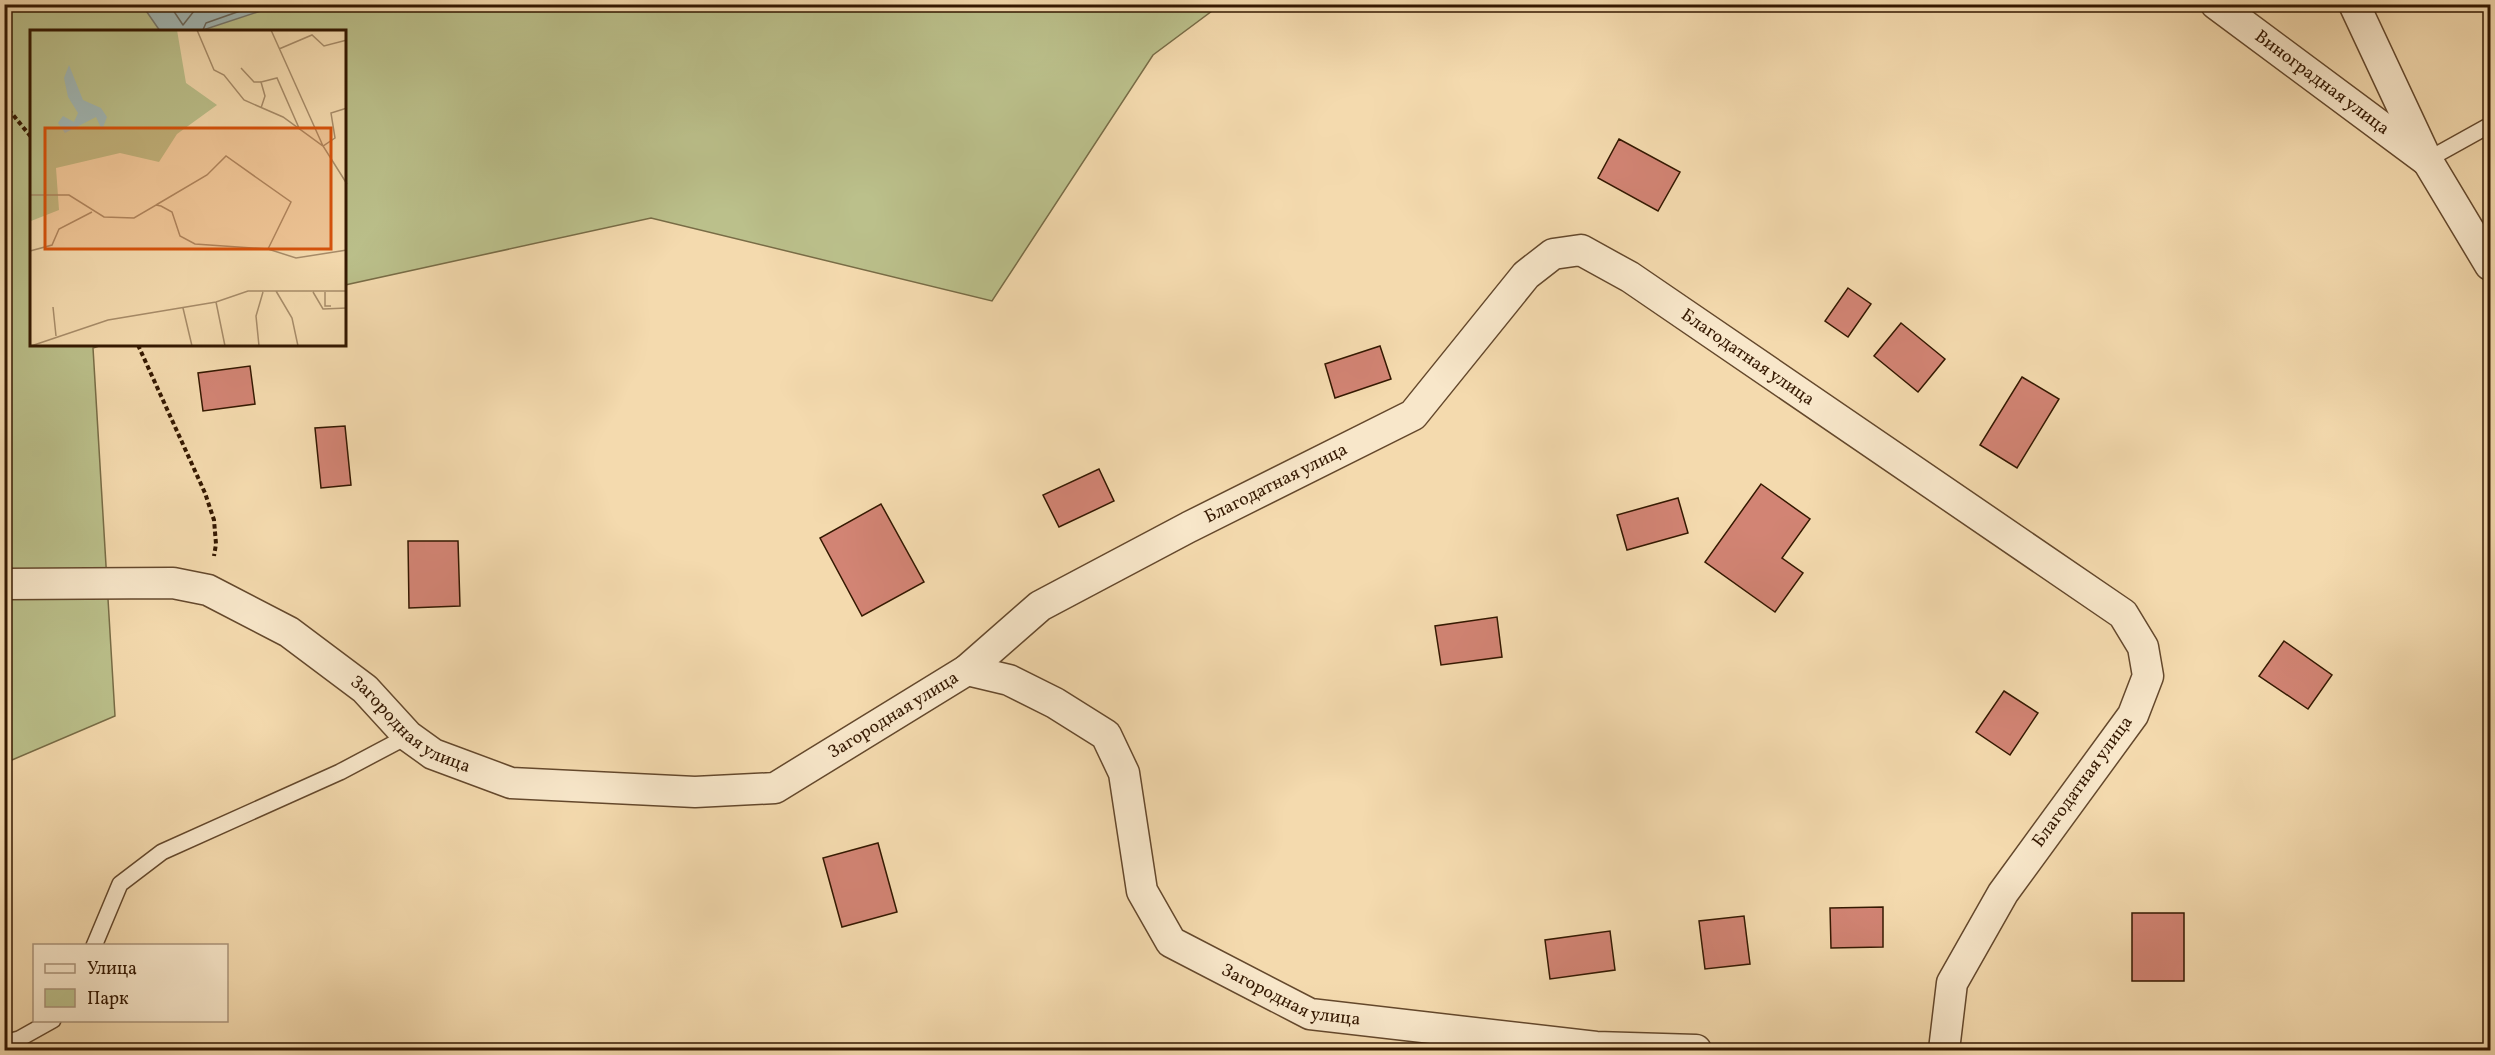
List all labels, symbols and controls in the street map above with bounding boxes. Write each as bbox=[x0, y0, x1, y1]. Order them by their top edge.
street label: Виноградная улица bbox=[2249, 24, 2395, 141]
inset map bbox=[30, 30, 346, 346]
street label: Благодатная улица bbox=[1676, 303, 1820, 412]
street label: Благодатная улица bbox=[1200, 437, 1352, 530]
street label: Загородная улица bbox=[823, 665, 964, 765]
street label: Загородная улица bbox=[345, 670, 474, 779]
street label: Благодатная улица bbox=[2027, 711, 2139, 853]
legend bbox=[33, 944, 228, 1022]
text: Улица bbox=[87, 957, 137, 982]
street label: Загородная улица bbox=[1217, 958, 1362, 1032]
text: Парк bbox=[87, 987, 129, 1012]

